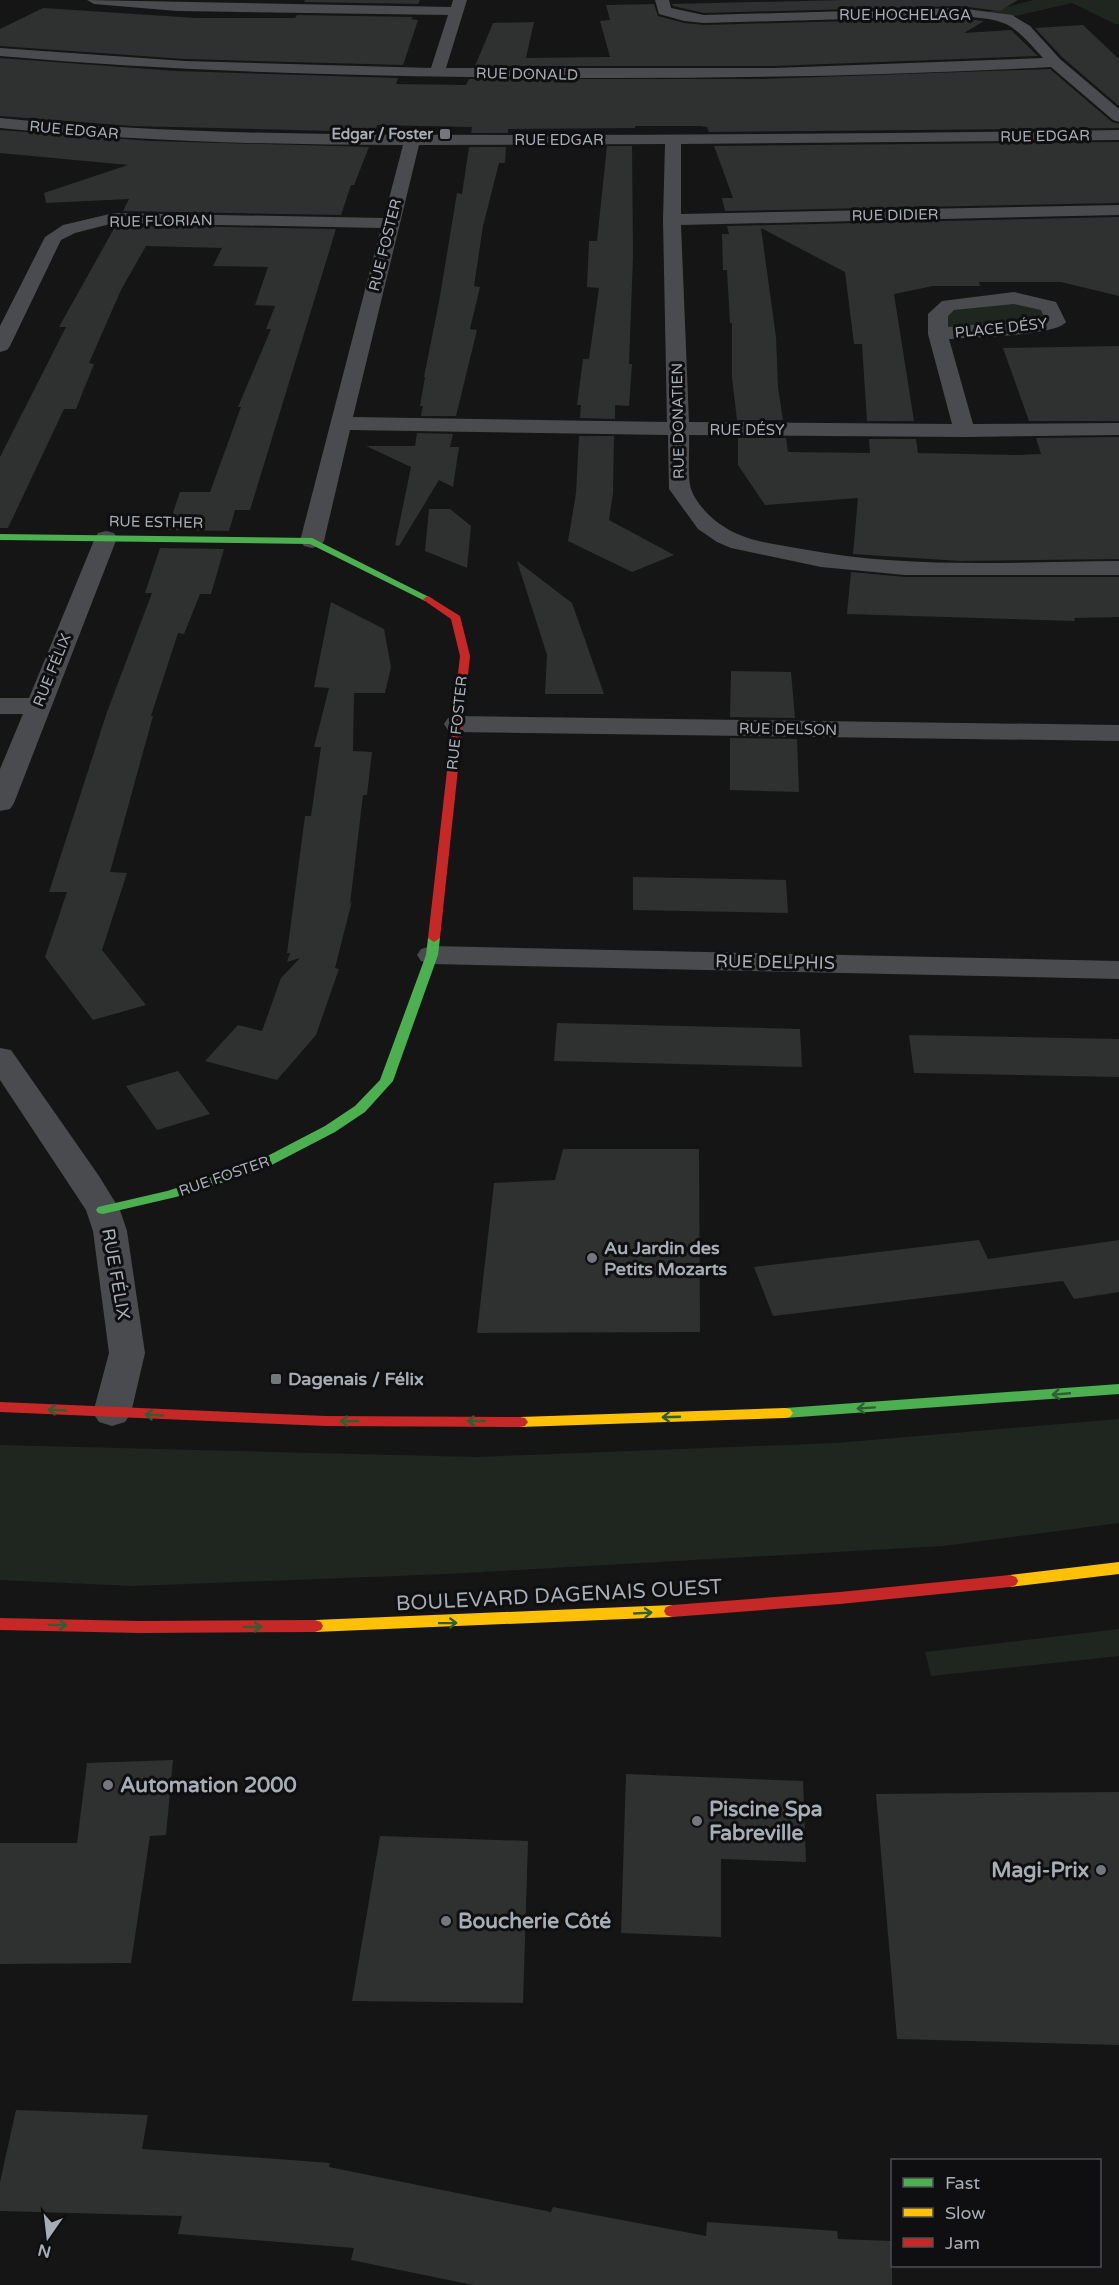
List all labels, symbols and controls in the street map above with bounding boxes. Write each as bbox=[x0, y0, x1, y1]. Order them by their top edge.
street label: RUE HOCHELAGA bbox=[839, 6, 971, 24]
street label: RUE DONALD bbox=[476, 64, 578, 84]
street label: RUE EDGAR bbox=[29, 117, 119, 143]
place label: Edgar / Foster bbox=[331, 125, 433, 144]
street label: RUE EDGAR bbox=[1000, 126, 1090, 146]
marker: Edgar / Foster bbox=[438, 127, 452, 141]
street label: RUE EDGAR bbox=[514, 131, 604, 149]
street label: RUE FOSTER bbox=[365, 197, 405, 293]
street label: RUE DIDIER bbox=[851, 205, 939, 225]
street label: RUE FLORIAN bbox=[109, 211, 213, 231]
street label: PLACE DÉSY bbox=[954, 314, 1049, 342]
street label: RUE DONATIEN bbox=[668, 363, 688, 479]
street label: RUE DÉSY bbox=[709, 421, 785, 439]
street label: RUE ESTHER bbox=[109, 512, 203, 532]
street label: RUE FÉLIX bbox=[29, 631, 75, 709]
street label: RUE FOSTER bbox=[443, 675, 471, 771]
street label: RUE DELSON bbox=[739, 719, 837, 739]
street label: RUE DELPHIS bbox=[715, 950, 835, 974]
street label: RUE FOSTER bbox=[176, 1152, 272, 1200]
street label: RUE FÉLIX bbox=[97, 1226, 135, 1322]
place label: Au Jardin des Petits Mozarts bbox=[604, 1237, 728, 1280]
marker: Au Jardin des Petits Mozarts bbox=[585, 1251, 599, 1265]
place label: Dagenais / Félix bbox=[288, 1368, 424, 1390]
marker: Dagenais / Félix bbox=[269, 1372, 283, 1386]
one-way arrow bbox=[1051, 1389, 1071, 1400]
one-way arrow bbox=[857, 1403, 877, 1414]
one-way arrow bbox=[48, 1405, 68, 1416]
one-way arrow bbox=[145, 1410, 165, 1421]
one-way arrow bbox=[662, 1411, 682, 1422]
one-way arrow bbox=[340, 1415, 360, 1427]
one-way arrow bbox=[467, 1415, 487, 1427]
street label: BOULEVARD DAGENAIS OUEST bbox=[395, 1574, 723, 1617]
one-way arrow bbox=[633, 1607, 653, 1618]
one-way arrow bbox=[438, 1617, 458, 1629]
one-way arrow bbox=[48, 1619, 68, 1631]
one-way arrow bbox=[243, 1621, 263, 1633]
place label: Automation 2000 bbox=[120, 1773, 297, 1798]
marker: Automation 2000 bbox=[101, 1778, 115, 1792]
place label: Piscine Spa Fabreville bbox=[709, 1797, 823, 1846]
marker: Piscine Spa Fabreville bbox=[690, 1814, 704, 1828]
place label: Magi-Prix bbox=[991, 1858, 1089, 1883]
marker: Magi-Prix bbox=[1094, 1863, 1108, 1877]
place label: Boucherie Côté bbox=[458, 1909, 611, 1934]
marker: Boucherie Côté bbox=[439, 1914, 453, 1928]
legend bbox=[891, 2159, 1101, 2267]
text: Fast bbox=[945, 2172, 980, 2194]
text: Slow bbox=[945, 2202, 986, 2224]
north arrow bbox=[18, 2207, 78, 2267]
text: Jam bbox=[945, 2232, 980, 2254]
text: N bbox=[36, 2239, 53, 2262]

